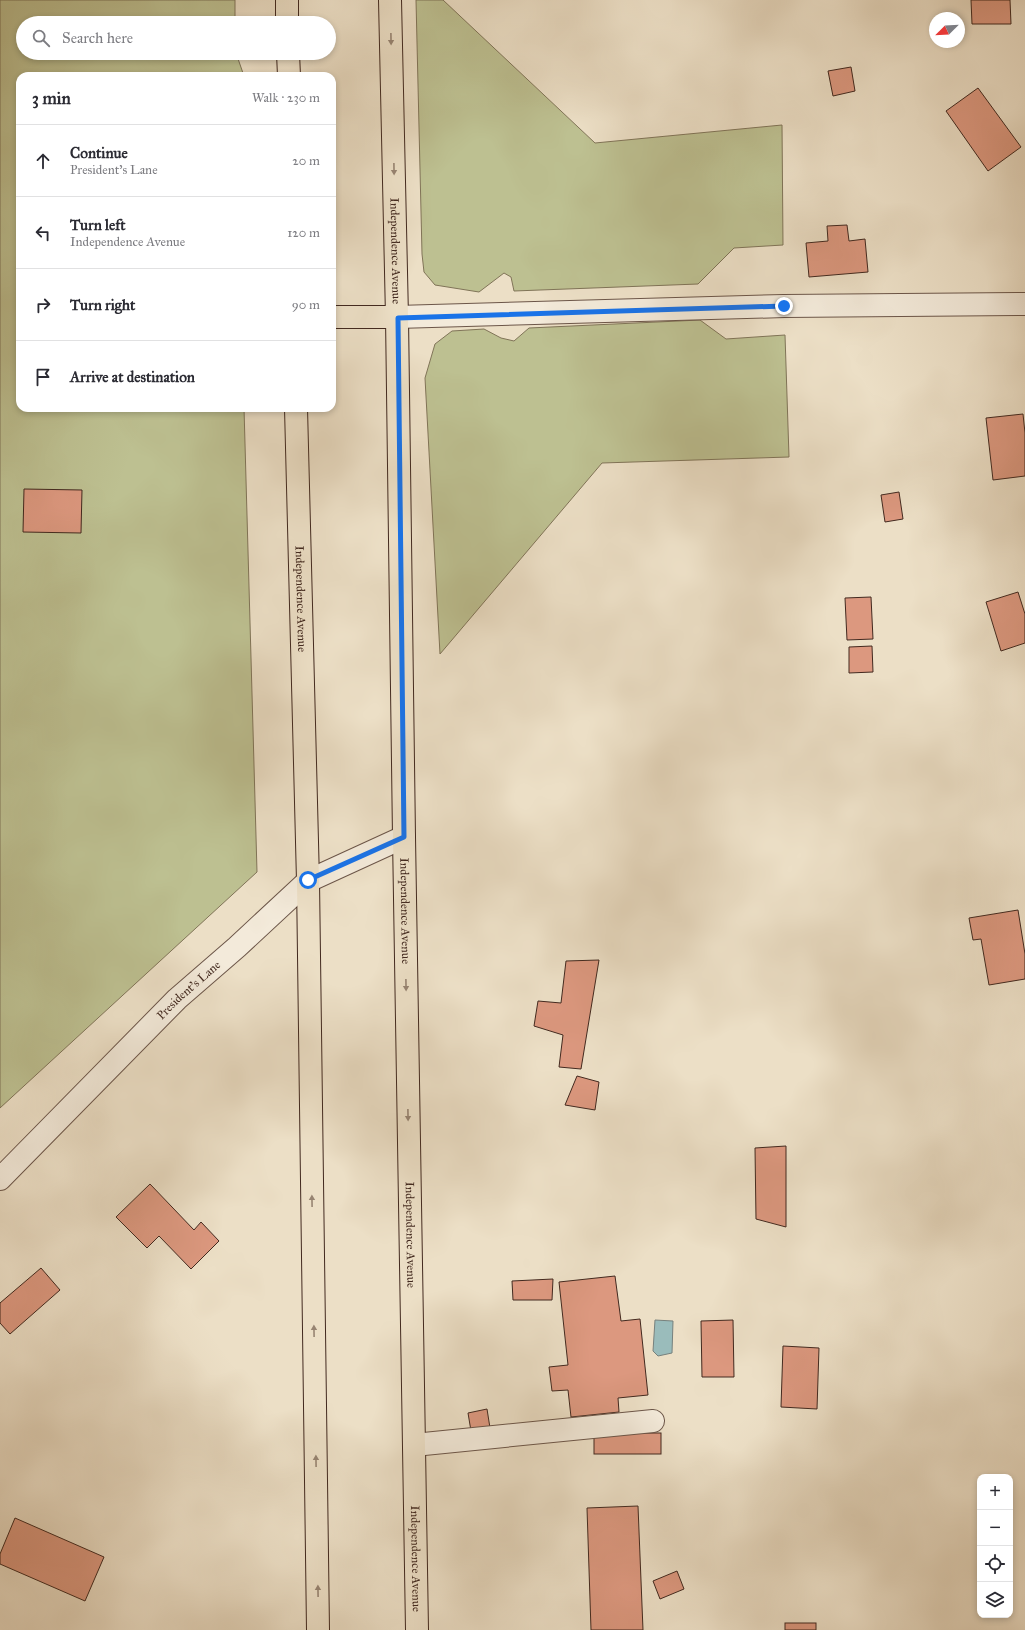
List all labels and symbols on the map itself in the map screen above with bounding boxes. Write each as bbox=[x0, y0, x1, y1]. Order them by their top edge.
north arrow bbox=[929, 12, 965, 48]
one-way arrow bbox=[388, 33, 394, 46]
one-way arrow bbox=[391, 163, 397, 176]
street label: Independence Avenue bbox=[387, 198, 404, 304]
route end bbox=[775, 297, 793, 315]
street label: Independence Avenue bbox=[292, 546, 309, 652]
street label: Independence Avenue bbox=[397, 858, 413, 964]
route start bbox=[299, 871, 317, 889]
street label: President's Lane bbox=[154, 958, 223, 1022]
one-way arrow bbox=[403, 979, 409, 992]
one-way arrow bbox=[405, 1109, 411, 1122]
street label: Independence Avenue bbox=[403, 1181, 418, 1288]
one-way arrow bbox=[309, 1194, 315, 1207]
one-way arrow bbox=[311, 1324, 317, 1337]
one-way arrow bbox=[313, 1454, 319, 1467]
street label: Independence Avenue bbox=[408, 1505, 424, 1612]
one-way arrow bbox=[315, 1584, 321, 1597]

